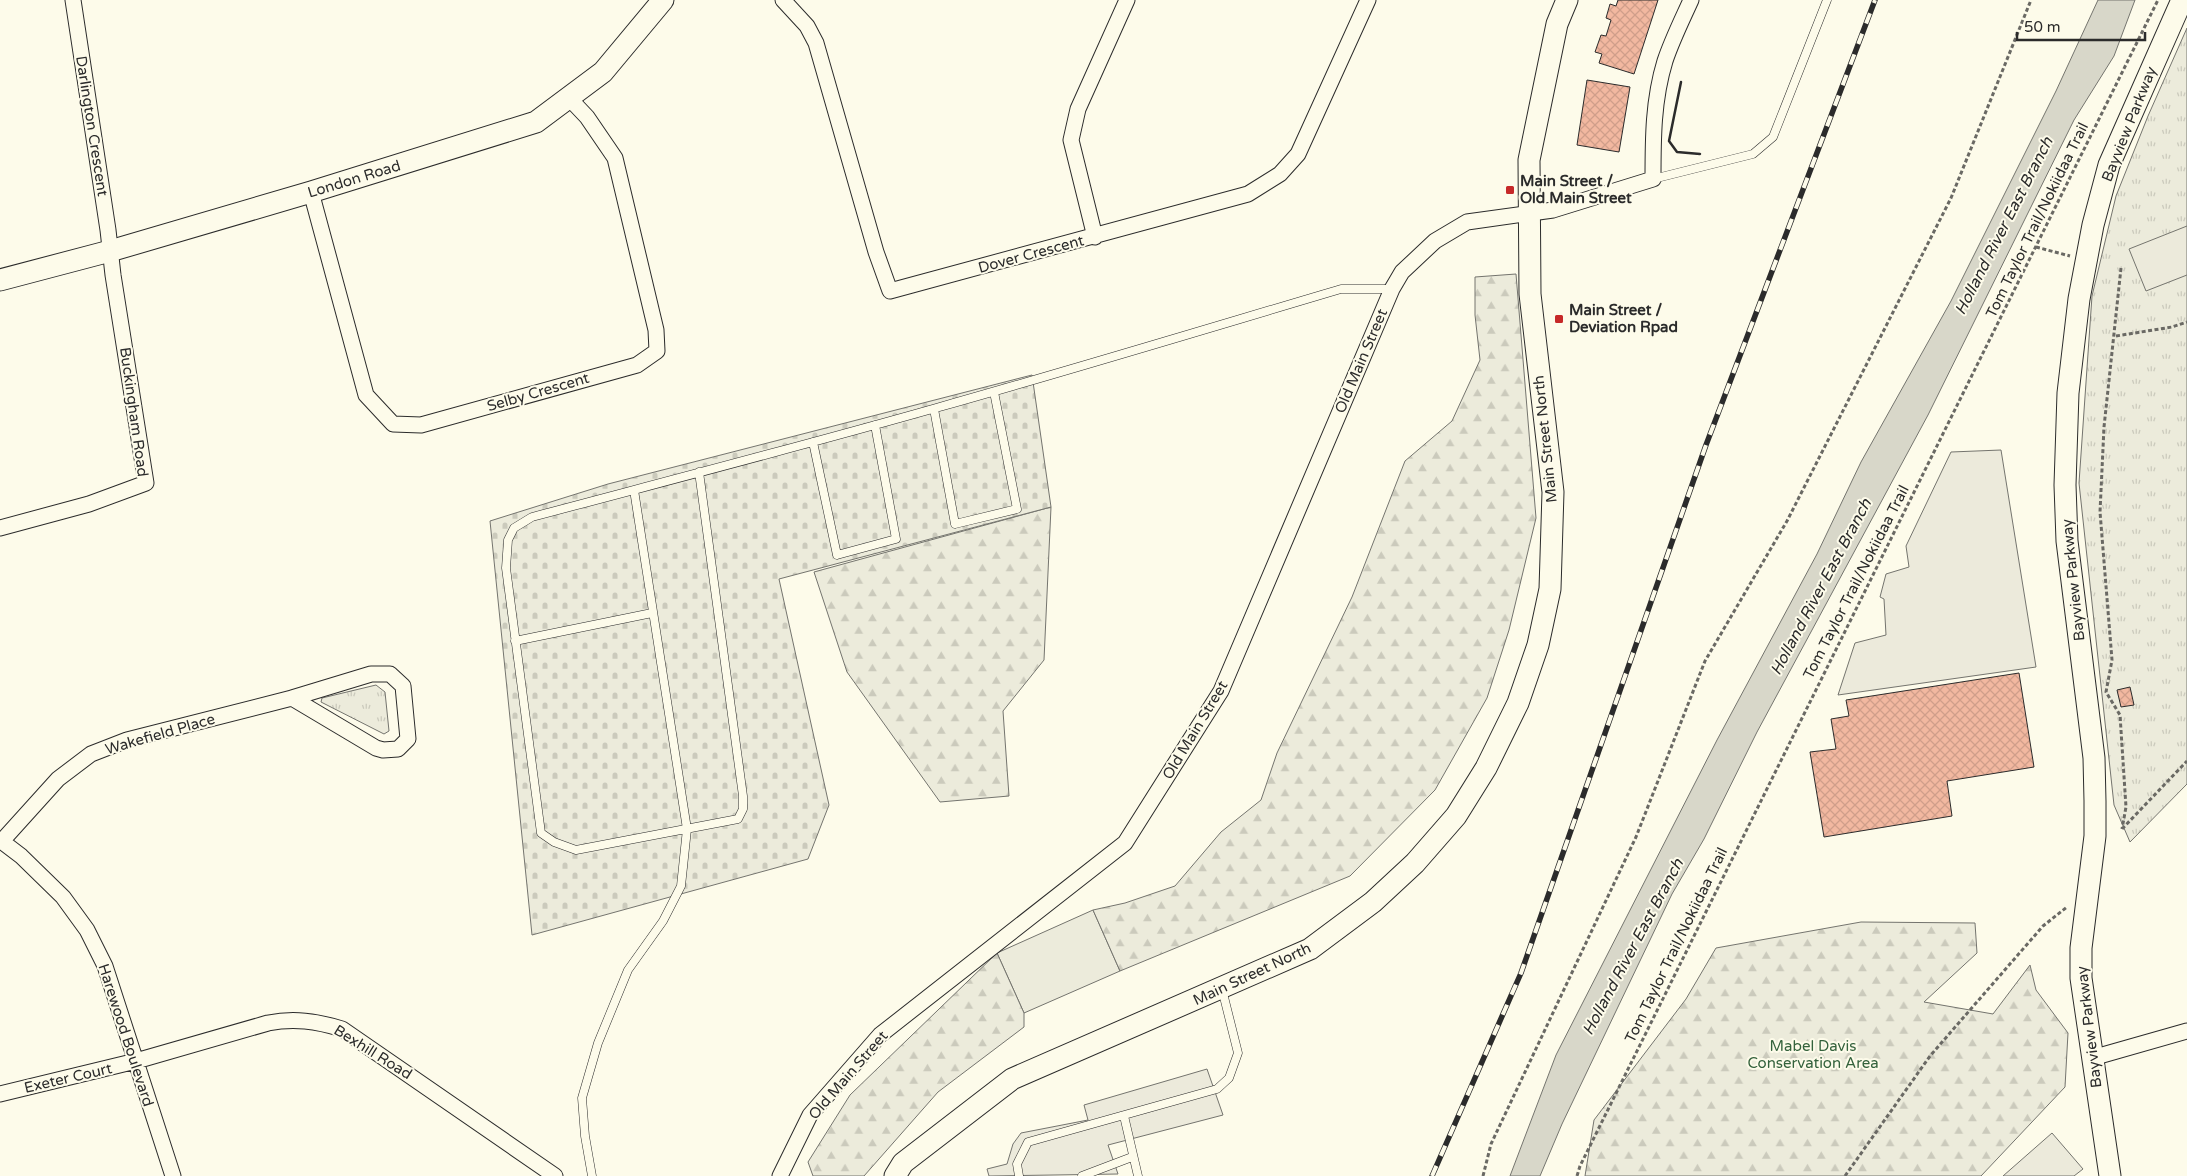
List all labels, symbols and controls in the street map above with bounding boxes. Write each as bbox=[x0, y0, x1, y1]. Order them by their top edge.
scale bar bbox=[2017, 10, 2144, 42]
text: 50 m bbox=[2024, 18, 2061, 36]
street label: Darlington Crescent bbox=[72, 55, 112, 198]
street label: Bayview Parkway bbox=[2098, 64, 2160, 184]
street label: Tom Taylor Trail/Nokiidaa Trail bbox=[1982, 119, 2092, 321]
water label: Holland River East Branch bbox=[1950, 133, 2058, 318]
street label: London Road bbox=[305, 156, 403, 202]
place label: Main Street / Old Main Street bbox=[1520, 172, 1632, 207]
marker: Main Street / Old Main Street bbox=[1504, 184, 1516, 196]
street label: Dover Crescent bbox=[976, 231, 1086, 277]
place label: Main Street / Deviation Rpad bbox=[1569, 301, 1678, 337]
street label: Old Main Street bbox=[1331, 306, 1391, 416]
marker: Main Street / Deviation Rpad bbox=[1553, 313, 1565, 325]
street label: Buckingham Road bbox=[116, 346, 152, 478]
street label: Selby Crescent bbox=[485, 369, 591, 415]
street label: Main Street North bbox=[1529, 374, 1561, 504]
street label: Tom Taylor Trail/Nokiidaa Trail bbox=[1799, 482, 1913, 682]
water label: Holland River East Branch bbox=[1766, 494, 1877, 679]
street label: Bayview Parkway bbox=[2058, 518, 2088, 642]
street label: Old Main Street bbox=[1159, 677, 1232, 783]
street label: Wakefield Place bbox=[103, 710, 217, 758]
street label: Tom Taylor Trail/Nokiidaa Trail bbox=[1621, 844, 1731, 1046]
water label: Holland River East Branch bbox=[1578, 854, 1689, 1039]
street label: Main Street North bbox=[1190, 939, 1314, 1009]
street label: Harewood Boulevard bbox=[94, 961, 158, 1109]
street label: Bayview Parkway bbox=[2073, 965, 2105, 1089]
street label: Bexhill Road bbox=[331, 1021, 415, 1083]
street label: Old Main Street bbox=[805, 1027, 892, 1123]
park label: Mabel Davis Conservation Area bbox=[1747, 1037, 1879, 1072]
street label: Exeter Court bbox=[22, 1059, 114, 1097]

